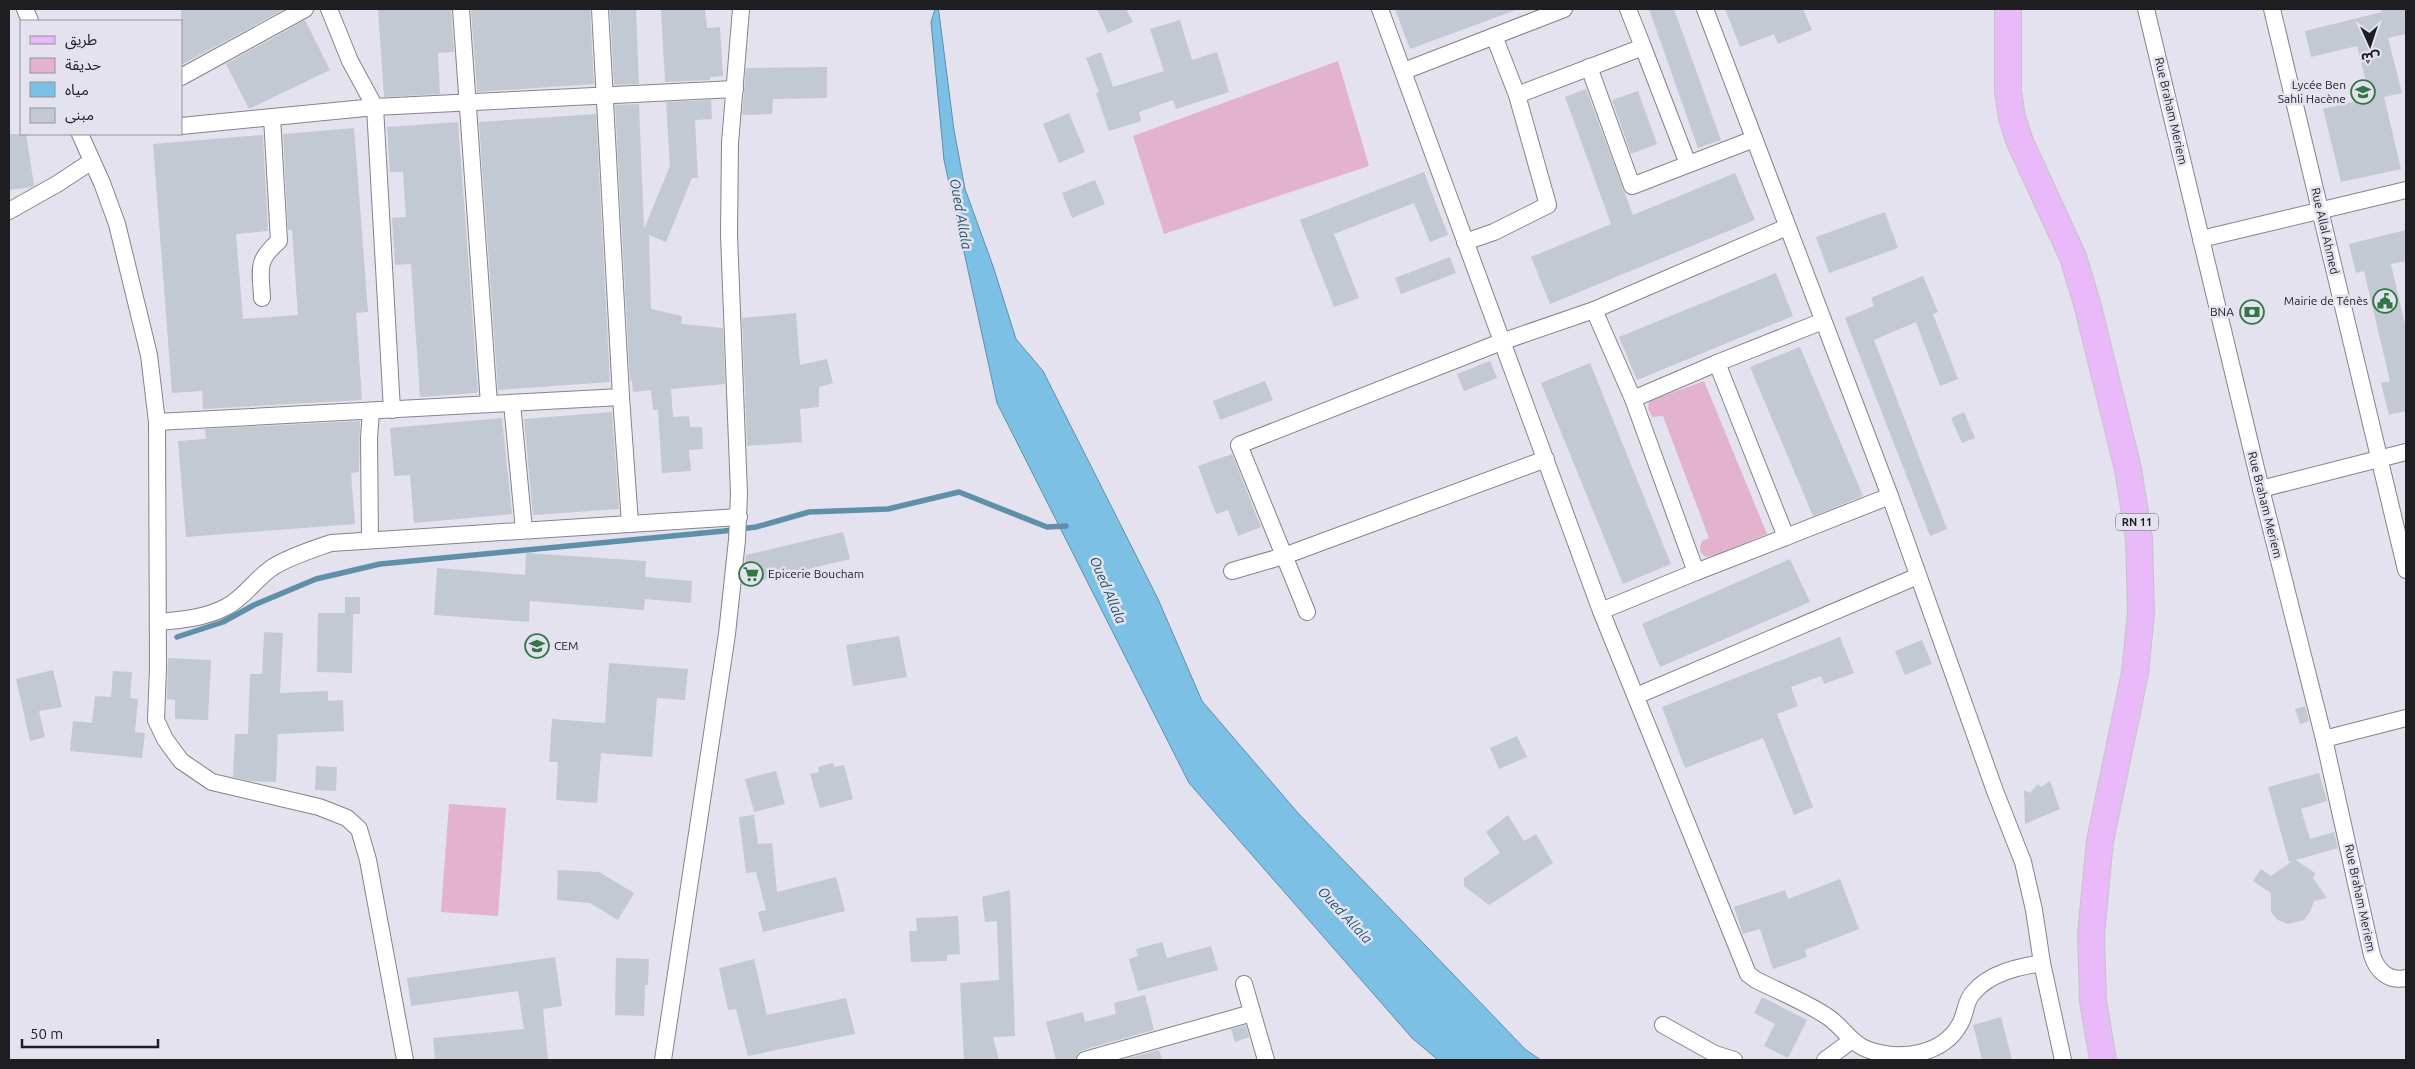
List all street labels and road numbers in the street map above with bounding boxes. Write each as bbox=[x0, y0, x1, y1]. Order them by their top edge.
street label: Rue Braham Meriem bbox=[2153, 56, 2190, 166]
street label: Rue Allal Ahmed bbox=[2309, 186, 2342, 275]
street label: Rue Braham Meriem bbox=[2246, 450, 2285, 560]
road number: RN 11 bbox=[2116, 514, 2158, 530]
street label: Rue Braham Meriem bbox=[2343, 843, 2378, 953]

